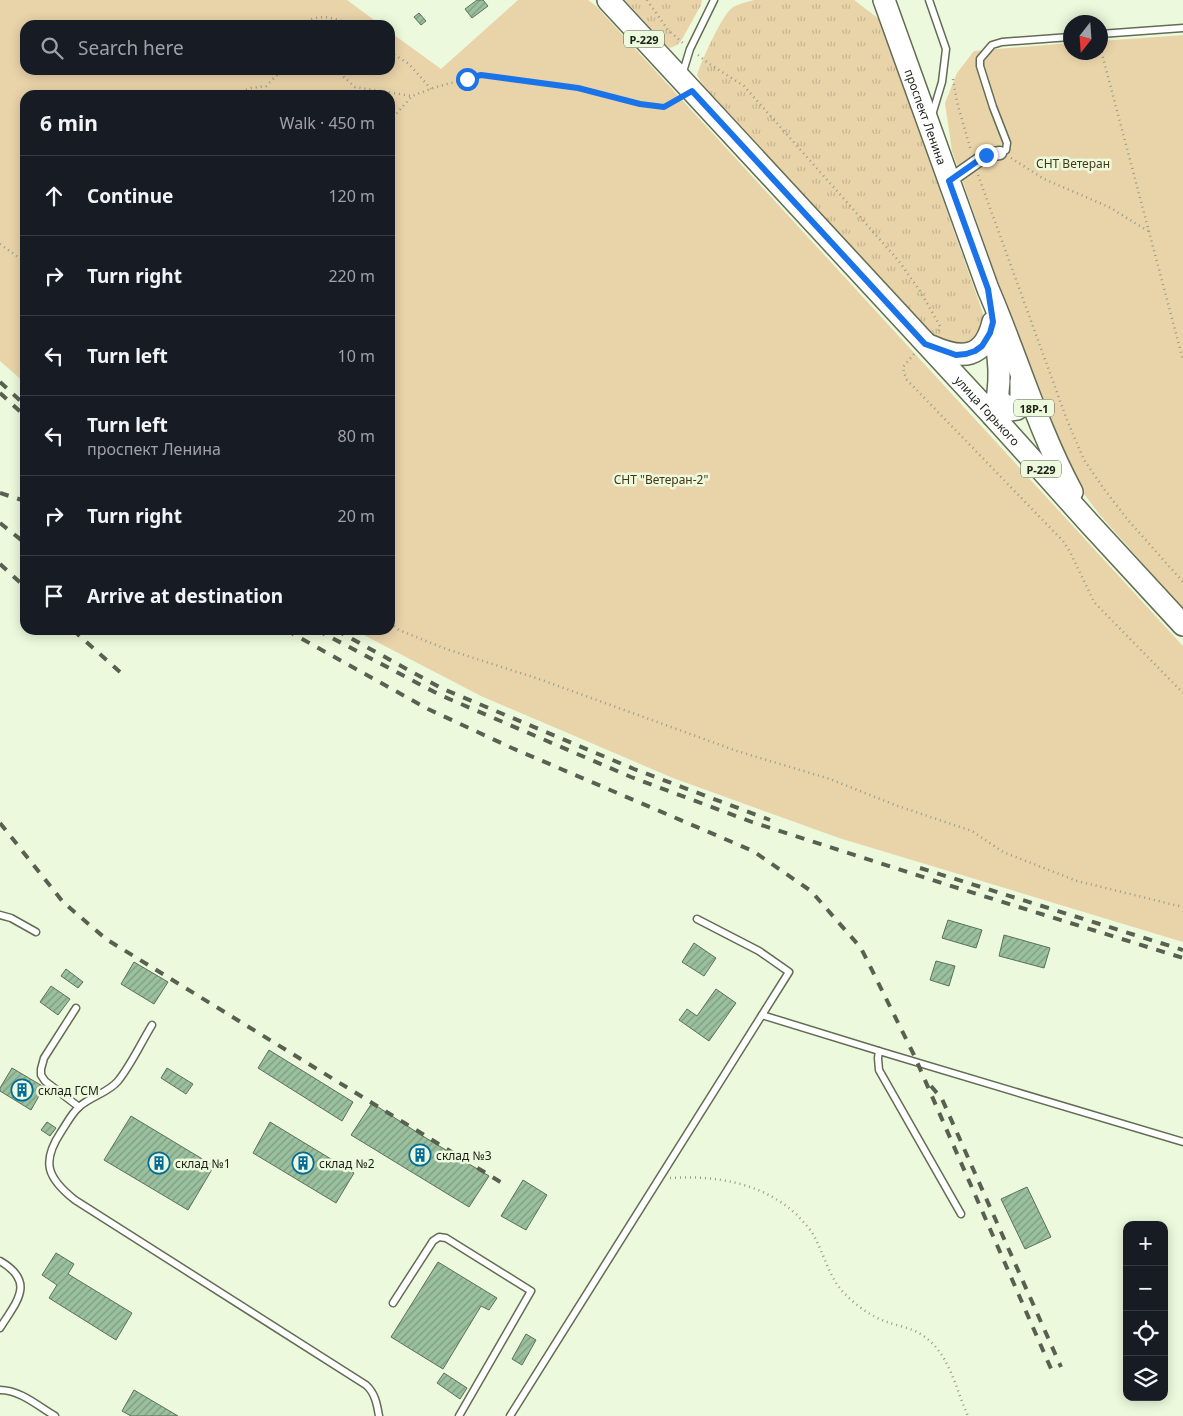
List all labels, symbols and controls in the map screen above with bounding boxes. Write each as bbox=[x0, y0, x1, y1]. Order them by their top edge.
north arrow bbox=[1063, 15, 1108, 60]
search box bbox=[20, 20, 395, 75]
road number: Р-229 bbox=[624, 30, 664, 48]
icon: search bbox=[38, 34, 66, 62]
text: Search here bbox=[78, 35, 184, 61]
street label: проспект Ленина bbox=[901, 66, 951, 167]
route start bbox=[456, 68, 479, 91]
text: 6 min bbox=[40, 109, 98, 137]
text: Walk · 450 m bbox=[280, 112, 375, 134]
route end bbox=[975, 144, 998, 167]
park label: СНТ Ветеран bbox=[1036, 155, 1110, 172]
icon: ahead bbox=[40, 182, 68, 210]
text: Continue bbox=[87, 183, 173, 209]
text: 120 m bbox=[328, 185, 375, 207]
icon: right bbox=[40, 262, 68, 290]
text: Turn right bbox=[87, 263, 182, 289]
text: 220 m bbox=[328, 265, 375, 287]
icon: left bbox=[40, 342, 68, 370]
text: Turn left bbox=[87, 343, 168, 369]
text: 10 m bbox=[338, 345, 375, 367]
street label: улица Горького bbox=[951, 372, 1024, 449]
road number: 18Р-1 bbox=[1014, 399, 1054, 416]
text: Turn left bbox=[87, 412, 168, 438]
icon: left bbox=[40, 422, 68, 450]
text: 80 m bbox=[338, 425, 375, 447]
text: проспект Ленина bbox=[87, 438, 221, 460]
road number: Р-229 bbox=[1021, 460, 1061, 478]
park label: СНТ "Ветеран-2" bbox=[614, 471, 708, 488]
icon: right bbox=[40, 502, 68, 530]
text: Turn right bbox=[87, 503, 182, 529]
text: 20 m bbox=[338, 505, 375, 527]
icon: arrive bbox=[40, 582, 68, 610]
text: Arrive at destination bbox=[87, 583, 283, 609]
building icon: склад ГСМ bbox=[10, 1078, 34, 1102]
place label: склад ГСМ bbox=[38, 1082, 99, 1099]
building icon: склад №3 bbox=[408, 1143, 432, 1167]
place label: склад №3 bbox=[436, 1147, 492, 1164]
building icon: склад №1 bbox=[147, 1151, 171, 1175]
building icon: склад №2 bbox=[291, 1151, 315, 1175]
place label: склад №1 bbox=[175, 1155, 231, 1172]
place label: склад №2 bbox=[319, 1155, 375, 1172]
map controls bbox=[1123, 1221, 1168, 1401]
button: + bbox=[1123, 1221, 1168, 1266]
button: − bbox=[1123, 1266, 1168, 1311]
button: locate bbox=[1123, 1311, 1168, 1356]
button: layers bbox=[1123, 1356, 1168, 1401]

